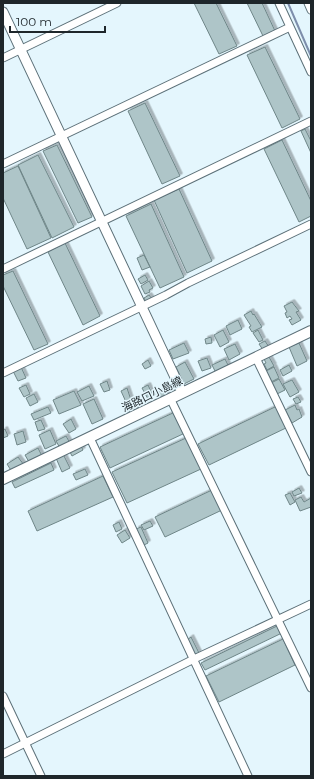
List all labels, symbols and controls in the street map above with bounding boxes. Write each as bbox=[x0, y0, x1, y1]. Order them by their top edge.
scale bar bbox=[10, 8, 105, 34]
text: 100 m bbox=[16, 14, 52, 29]
street label: 海路口小島線 bbox=[119, 373, 185, 415]

